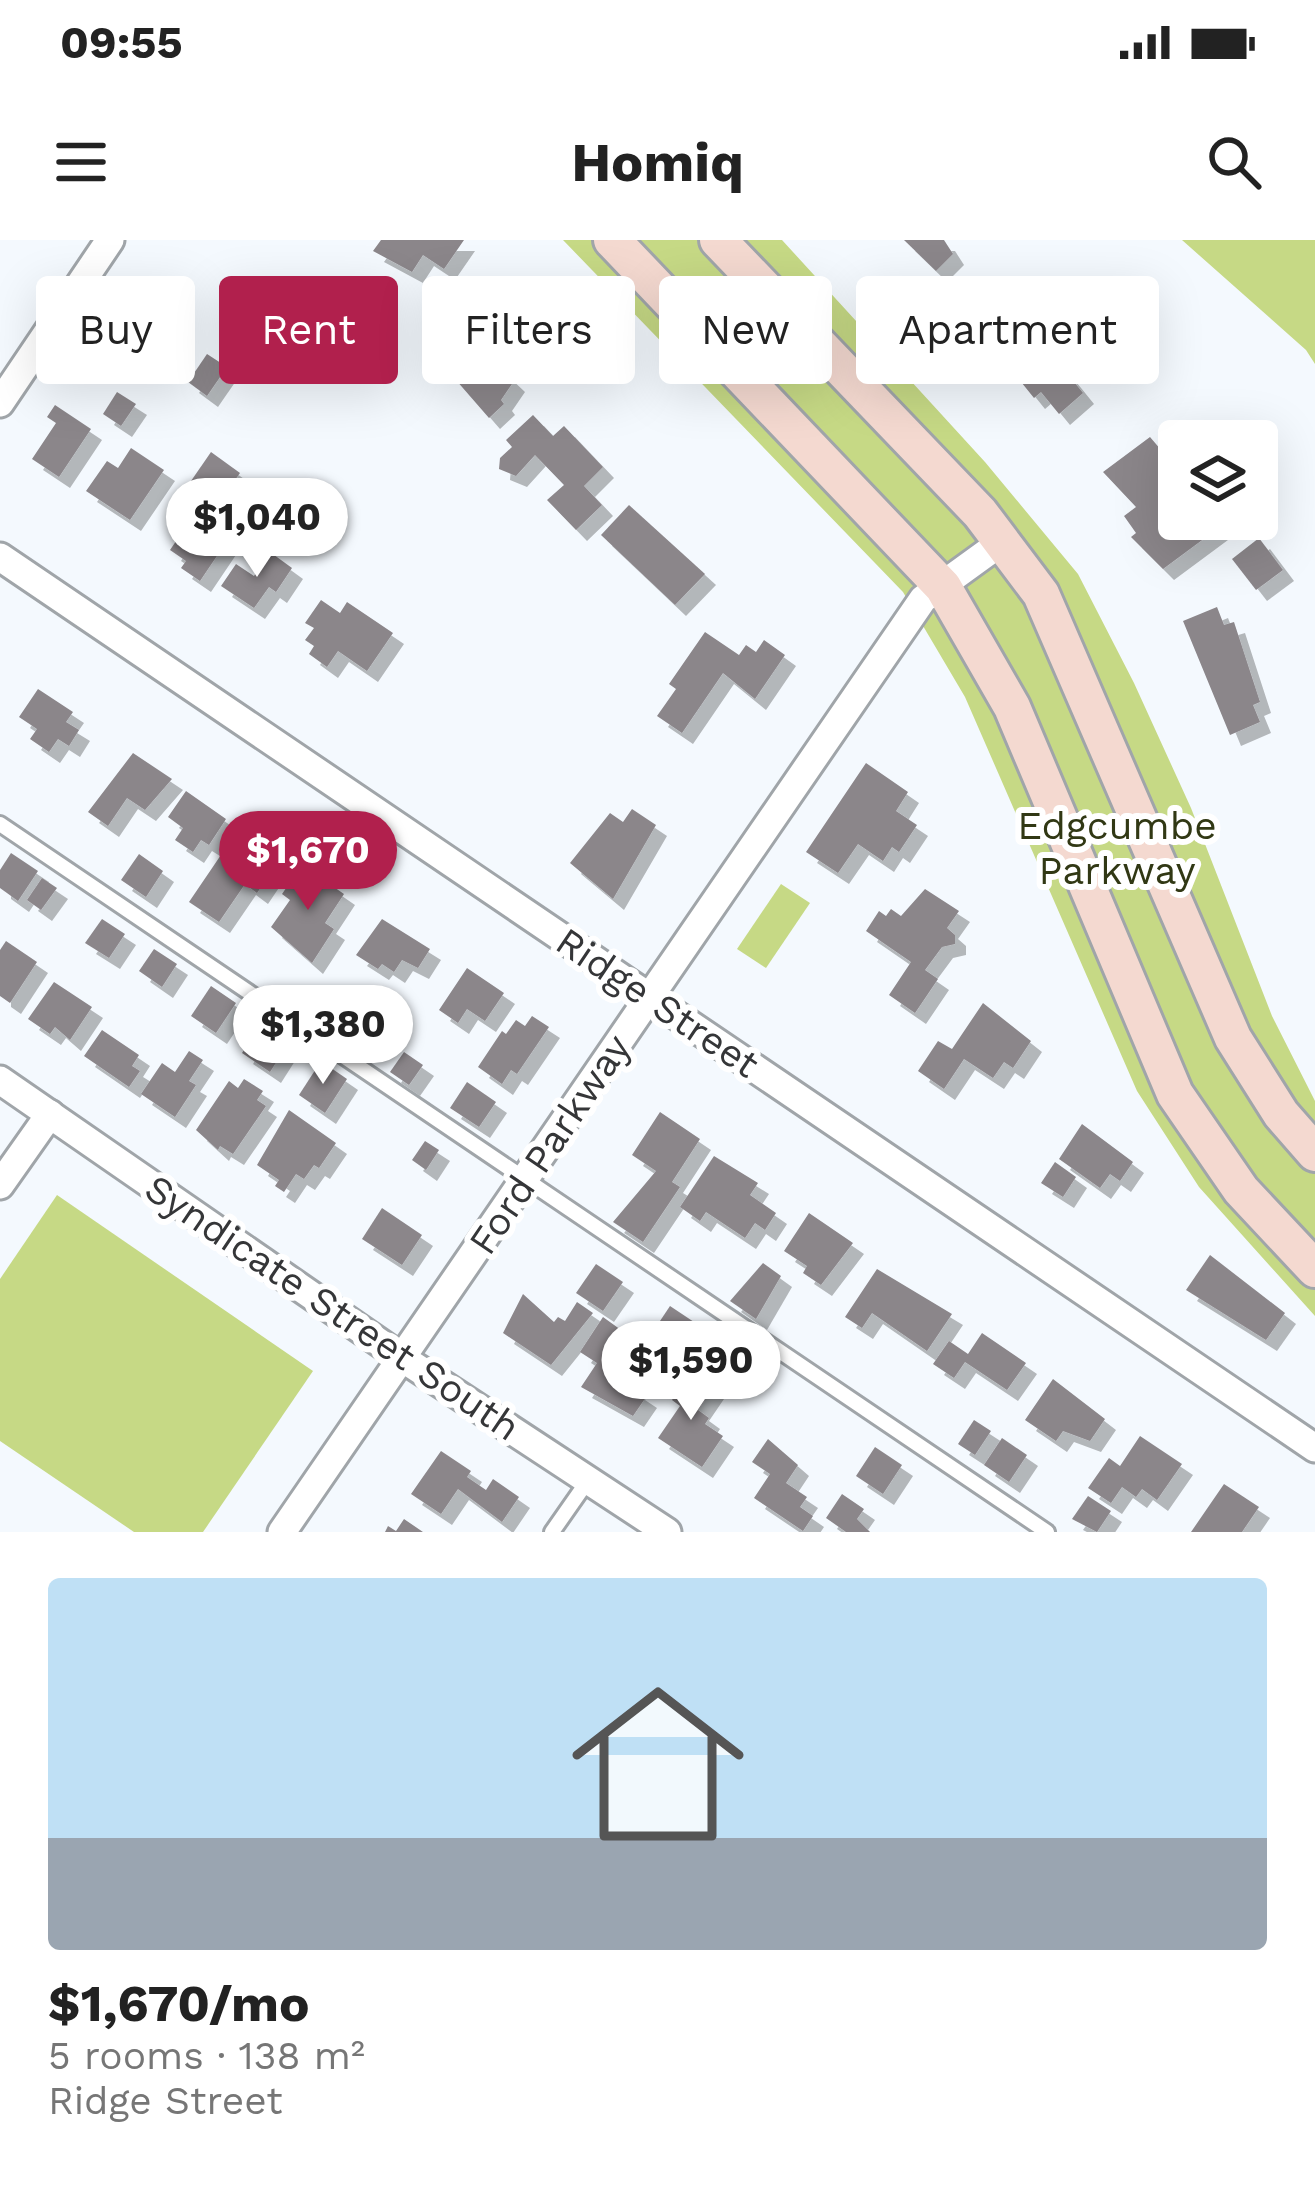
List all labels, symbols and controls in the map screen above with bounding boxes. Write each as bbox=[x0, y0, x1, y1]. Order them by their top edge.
text: 09:55 bbox=[60, 16, 183, 69]
icon: menu bbox=[48, 129, 114, 195]
icon: search bbox=[1201, 129, 1267, 195]
text: Homiq bbox=[571, 131, 744, 194]
chip: Buy bbox=[36, 276, 195, 384]
chip: Rent bbox=[219, 276, 398, 384]
chip: Filters bbox=[422, 276, 635, 384]
chip: New bbox=[659, 276, 832, 384]
chip: Apartment bbox=[856, 276, 1159, 384]
map controls bbox=[1158, 420, 1278, 540]
button: layers bbox=[1158, 420, 1278, 540]
pin: $1,040 bbox=[159, 478, 355, 580]
text: $1,040 bbox=[193, 494, 321, 539]
park label: Edgcumbe Parkway bbox=[1017, 803, 1217, 893]
pin: $1,670 bbox=[210, 811, 406, 913]
text: $1,670 bbox=[246, 827, 370, 872]
street label: Ridge Street bbox=[548, 918, 768, 1087]
pin: $1,380 bbox=[225, 985, 421, 1087]
text: $1,380 bbox=[260, 1001, 386, 1046]
street label: Ford Parkway bbox=[459, 1026, 639, 1263]
street label: Syndicate Street South bbox=[137, 1165, 529, 1450]
pin: $1,590 bbox=[593, 1321, 789, 1423]
text: $1,590 bbox=[629, 1337, 754, 1382]
icon: home bbox=[550, 1656, 766, 1872]
text: $1,670/mo bbox=[48, 1974, 309, 2033]
text: 5 rooms · 138 m² bbox=[48, 2033, 365, 2078]
text: Ridge Street bbox=[48, 2078, 283, 2123]

